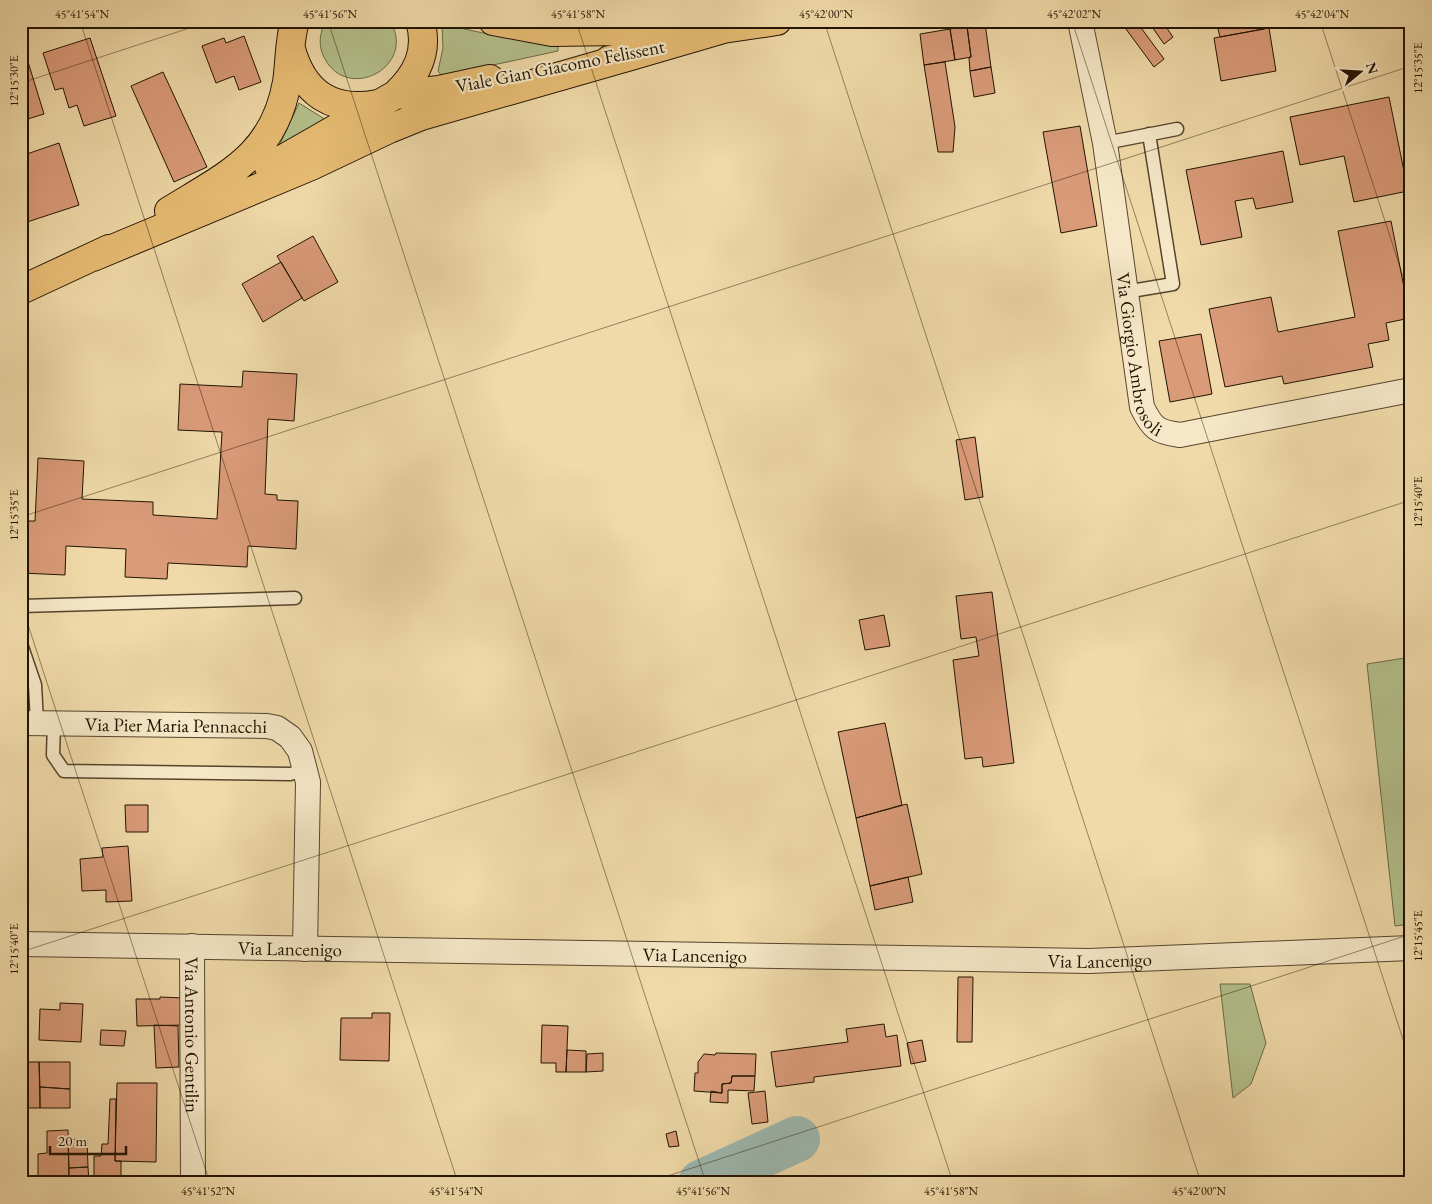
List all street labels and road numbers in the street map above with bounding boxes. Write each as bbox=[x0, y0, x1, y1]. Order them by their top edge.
street label: Viale Gian Giacomo Felissent bbox=[453, 33, 667, 99]
street label: Via Giorgio Ambrosoli bbox=[1111, 271, 1167, 442]
street label: Via Pier Maria Pennacchi bbox=[85, 711, 268, 739]
street label: Via Lancenigo bbox=[238, 935, 342, 962]
street label: Via Lancenigo bbox=[643, 941, 747, 968]
street label: Via Lancenigo bbox=[1047, 946, 1152, 974]
street label: Via Antonio Gentilin bbox=[180, 957, 205, 1113]

